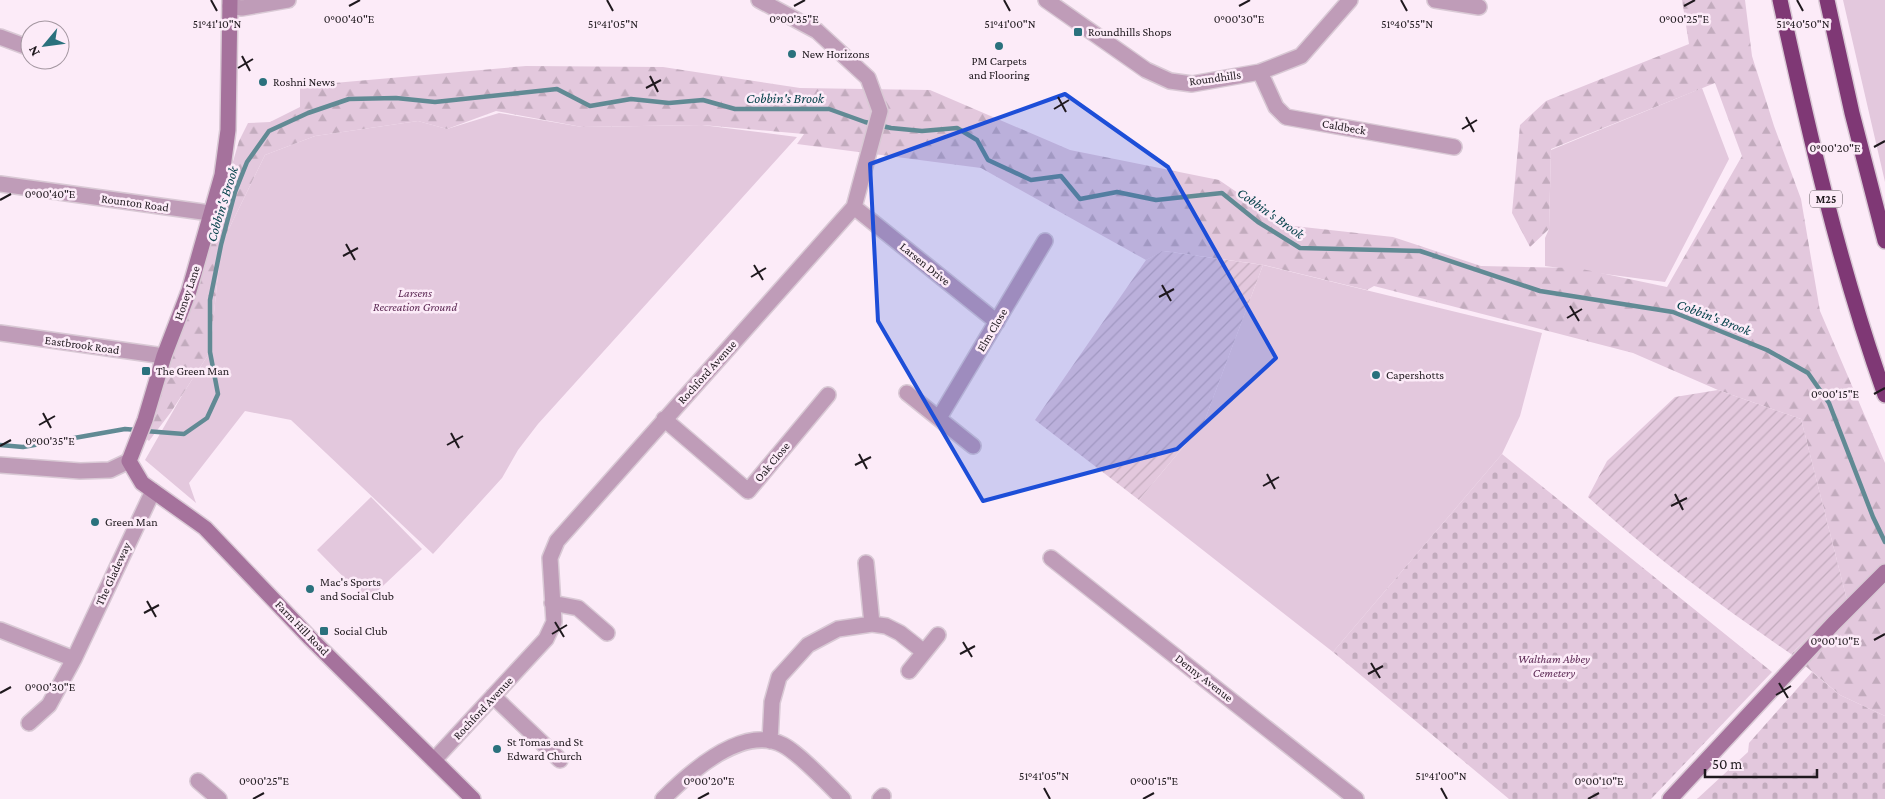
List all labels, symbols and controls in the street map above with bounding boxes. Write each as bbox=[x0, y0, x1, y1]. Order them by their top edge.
text: 0°00'40"E bbox=[324, 12, 375, 26]
text: 0°00'35"E bbox=[769, 12, 819, 26]
text: 0°00'30"E bbox=[1214, 12, 1265, 26]
text: 0°00'25"E bbox=[1659, 12, 1709, 26]
text: 51°41'10"N bbox=[193, 17, 242, 31]
text: 51°41'05"N bbox=[588, 17, 638, 31]
text: 51°41'00"N bbox=[984, 17, 1036, 31]
text: 51°40'55"N bbox=[1381, 17, 1433, 31]
text: 51°40'50"N bbox=[1776, 17, 1830, 31]
north arrow bbox=[20, 20, 70, 70]
place label: Roundhills Shops bbox=[1088, 25, 1172, 39]
marker: Roundhills Shops bbox=[1072, 26, 1084, 38]
marker: PM Carpets and Flooring bbox=[993, 40, 1005, 52]
text: N bbox=[24, 43, 43, 59]
place label: New Horizons bbox=[802, 47, 870, 61]
marker: New Horizons bbox=[786, 48, 798, 60]
place label: PM Carpets and Flooring bbox=[968, 54, 1030, 82]
street label: Roundhills bbox=[1188, 67, 1242, 89]
place label: Roshni News bbox=[273, 75, 335, 89]
marker: Roshni News bbox=[257, 76, 269, 88]
water label: Cobbin's Brook bbox=[746, 90, 825, 106]
street label: Caldbeck bbox=[1321, 116, 1367, 138]
text: 0°00'20"E bbox=[1810, 141, 1861, 155]
water label: Cobbin's Brook bbox=[203, 164, 241, 244]
water label: Cobbin's Brook bbox=[1234, 184, 1308, 242]
text: 0°00'40"E bbox=[25, 187, 76, 201]
road number: M25 bbox=[1810, 190, 1842, 208]
street label: Rounton Road bbox=[100, 191, 170, 215]
street label: Larsen Drive bbox=[897, 240, 953, 288]
street label: Honey Lane bbox=[171, 264, 203, 322]
park label: Larsens Recreation Ground bbox=[373, 286, 457, 314]
water label: Cobbin's Brook bbox=[1675, 296, 1754, 339]
street label: Elm Close bbox=[974, 306, 1010, 354]
street label: Eastbrook Road bbox=[44, 333, 121, 357]
street label: Rochford Avenue bbox=[675, 337, 739, 407]
place label: The Green Man bbox=[156, 364, 230, 378]
marker: The Green Man bbox=[140, 365, 152, 377]
place label: Capershotts bbox=[1386, 368, 1444, 382]
marker: Capershotts bbox=[1370, 369, 1382, 381]
text: 0°00'15"E bbox=[1811, 387, 1860, 401]
text: 0°00'35"E bbox=[25, 434, 75, 448]
street label: Oak Close bbox=[751, 439, 793, 485]
place label: Green Man bbox=[105, 515, 158, 529]
marker: Green Man bbox=[89, 516, 101, 528]
street label: The Gladeway bbox=[92, 540, 134, 608]
place label: Mac's Sports and Social Club bbox=[320, 575, 394, 603]
marker: Mac's Sports and Social Club bbox=[304, 583, 316, 595]
street label: Farm Hill Road bbox=[272, 598, 332, 659]
place label: Social Club bbox=[334, 624, 387, 638]
marker: Social Club bbox=[318, 625, 330, 637]
text: 0°00'10"E bbox=[1810, 634, 1860, 648]
street label: Denny Avenue bbox=[1172, 651, 1236, 705]
park label: Waltham Abbey Cemetery bbox=[1518, 652, 1590, 680]
street label: Rochford Avenue bbox=[450, 674, 516, 742]
text: 0°00'30"E bbox=[25, 680, 76, 694]
place label: St Tomas and St Edward Church bbox=[507, 735, 584, 763]
marker: St Tomas and St Edward Church bbox=[491, 743, 503, 755]
scale bar bbox=[1705, 746, 1818, 778]
text: 50 m bbox=[1712, 756, 1742, 772]
text: 51°41'05"N bbox=[1019, 769, 1069, 783]
text: 51°41'00"N bbox=[1415, 769, 1467, 783]
text: 0°00'25"E bbox=[239, 774, 289, 788]
text: 0°00'20"E bbox=[684, 774, 735, 788]
text: 0°00'15"E bbox=[1130, 774, 1179, 788]
text: 0°00'10"E bbox=[1574, 774, 1624, 788]

